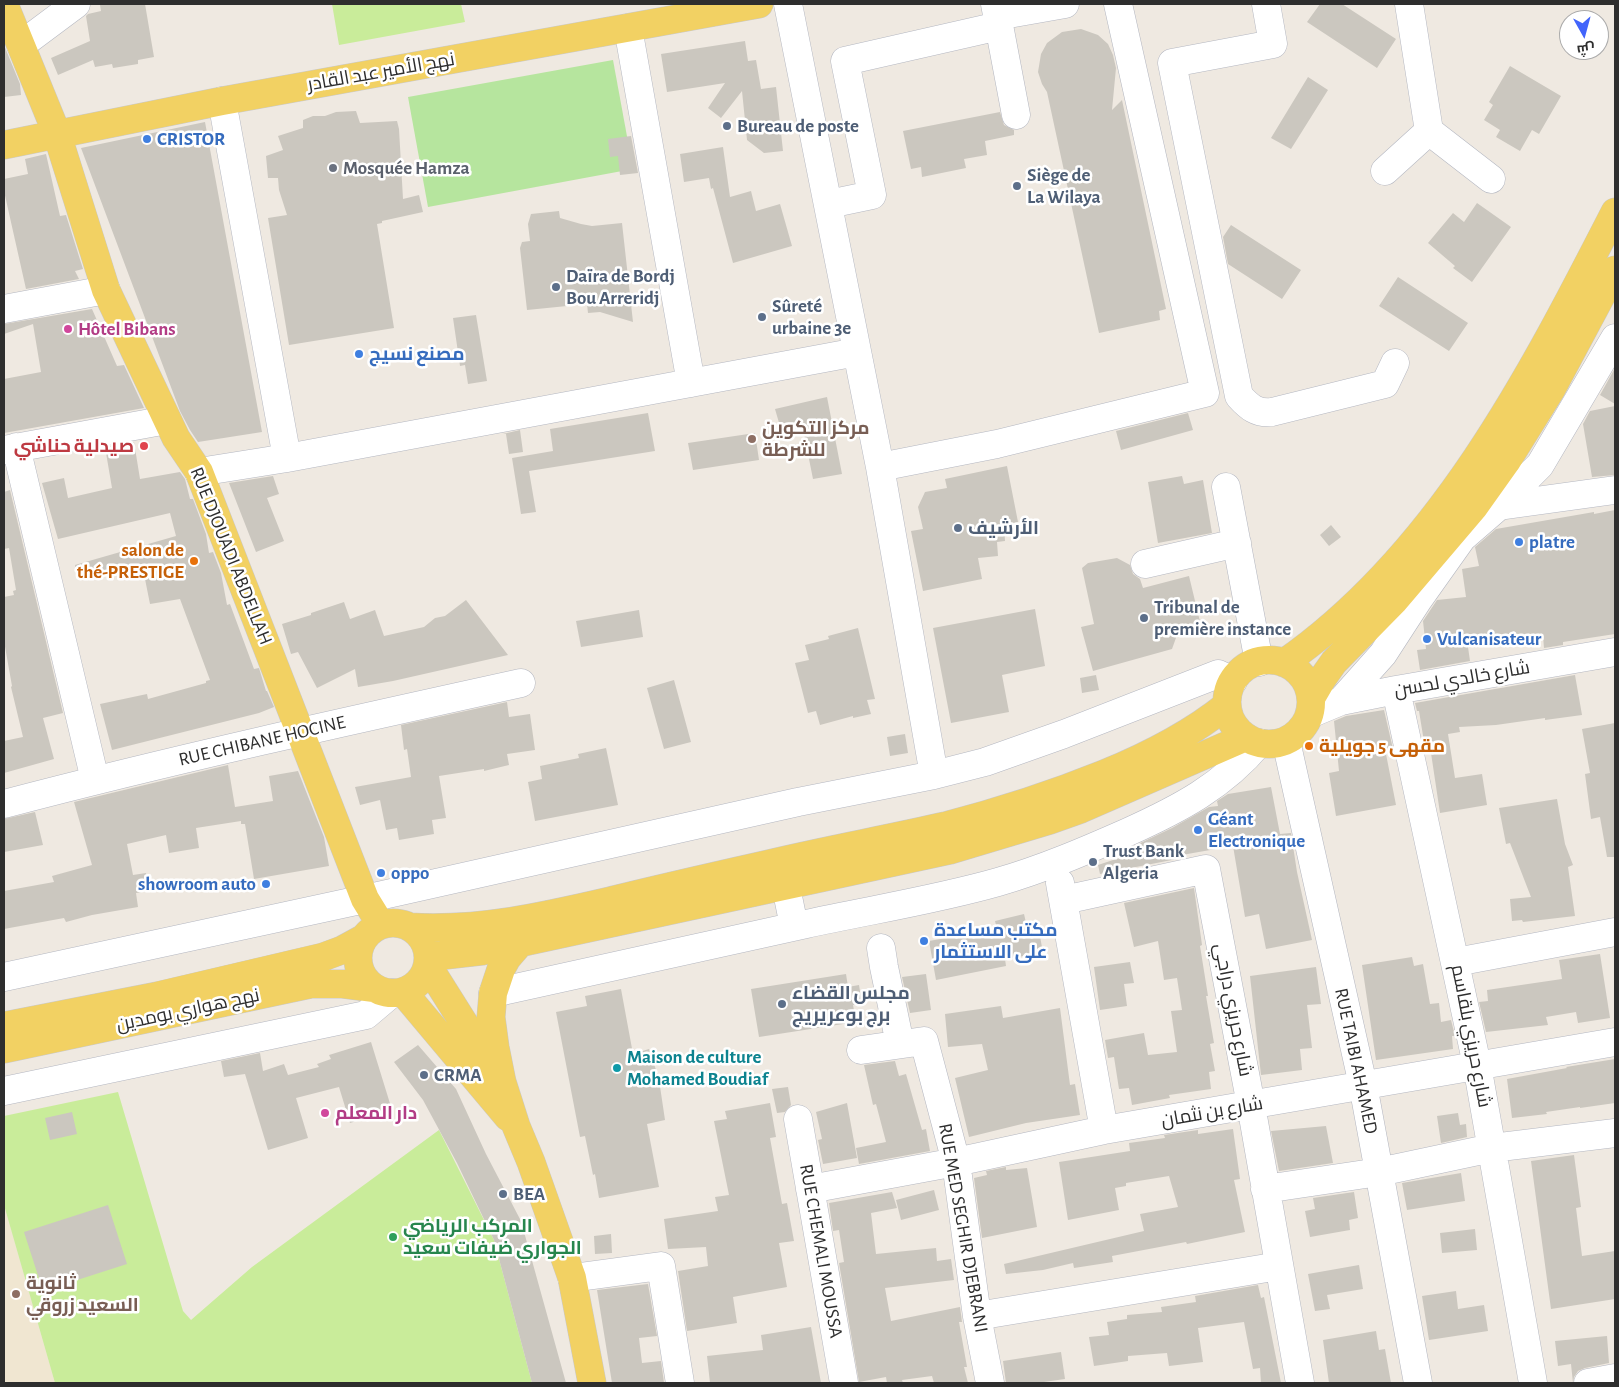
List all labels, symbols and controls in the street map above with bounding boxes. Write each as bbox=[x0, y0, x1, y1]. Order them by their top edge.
north arrow bbox=[1559, 10, 1609, 60]
text: ش bbox=[1576, 41, 1595, 57]
street label: نهج الأمير عبد القادر bbox=[306, 48, 456, 96]
place label: Bureau de poste bbox=[737, 115, 859, 137]
marker: Bureau de poste bbox=[721, 120, 733, 132]
place label: CRISTOR bbox=[157, 128, 225, 150]
marker: CRISTOR bbox=[141, 133, 153, 145]
place label: Mosquée Hamza bbox=[343, 157, 470, 179]
marker: Mosquée Hamza bbox=[327, 162, 339, 174]
place label: Siège de La Wilaya bbox=[1027, 164, 1101, 208]
marker: Siège de La Wilaya bbox=[1011, 180, 1023, 192]
place label: Daïra de Bordj Bou Arreridj bbox=[566, 265, 675, 309]
marker: Daïra de Bordj Bou Arreridj bbox=[550, 281, 562, 293]
place label: Sûreté urbaine 3e bbox=[772, 295, 851, 339]
marker: Sûreté urbaine 3e bbox=[756, 311, 768, 323]
place label: Hôtel Bibans bbox=[78, 318, 176, 340]
marker: Hôtel Bibans bbox=[62, 323, 74, 335]
place label: مصنع نسيج bbox=[369, 343, 465, 365]
marker: مصنع نسيج bbox=[353, 348, 365, 360]
place label: مركز التكوين للشرطة bbox=[762, 417, 870, 461]
marker: مركز التكوين للشرطة bbox=[746, 433, 758, 445]
place label: صيدلية حناشي bbox=[14, 435, 134, 457]
marker: صيدلية حناشي bbox=[138, 440, 150, 452]
street label: RUE DJOUADI ABDELLAH bbox=[185, 464, 277, 648]
place label: الأرشيف bbox=[968, 517, 1039, 539]
marker: الأرشيف bbox=[952, 522, 964, 534]
place label: platre bbox=[1529, 531, 1575, 553]
marker: platre bbox=[1513, 536, 1525, 548]
place label: salon de thé-PRESTIGE bbox=[77, 539, 184, 583]
marker: salon de thé-PRESTIGE bbox=[188, 555, 200, 567]
place label: Tribunal de première instance bbox=[1154, 596, 1291, 640]
marker: Tribunal de première instance bbox=[1138, 612, 1150, 624]
place label: Vulcanisateur bbox=[1437, 628, 1541, 650]
marker: Vulcanisateur bbox=[1421, 633, 1433, 645]
street label: شارع خالدي لحسن bbox=[1392, 656, 1532, 702]
street label: RUE CHIBANE HOCINE bbox=[176, 711, 348, 771]
place label: مقهى 5 جويلية bbox=[1319, 735, 1445, 757]
marker: مقهى 5 جويلية bbox=[1303, 740, 1315, 752]
place label: Géant Electronique bbox=[1208, 808, 1305, 852]
marker: Géant Electronique bbox=[1192, 824, 1204, 836]
place label: Trust Bank Algeria bbox=[1103, 840, 1184, 884]
marker: Trust Bank Algeria bbox=[1087, 856, 1099, 868]
place label: oppo bbox=[391, 862, 429, 884]
marker: oppo bbox=[375, 867, 387, 879]
place label: showroom auto bbox=[138, 873, 256, 895]
marker: showroom auto bbox=[260, 878, 272, 890]
place label: مكتب مساعدة على الاستثمار bbox=[934, 919, 1058, 963]
marker: مكتب مساعدة على الاستثمار bbox=[918, 935, 930, 947]
street label: شارع حريزي دراجي bbox=[1209, 941, 1257, 1079]
street label: شارع حريزي بلقاسم bbox=[1446, 962, 1496, 1110]
place label: مجلس القضاء برج بوعريريج bbox=[792, 982, 910, 1026]
street label: نهج هواري بومدين bbox=[114, 984, 262, 1036]
street label: RUE TAIBI AHAMED bbox=[1329, 986, 1383, 1136]
marker: مجلس القضاء برج بوعريريج bbox=[776, 998, 788, 1010]
place label: Maison de culture Mohamed Boudiaf bbox=[627, 1046, 768, 1090]
marker: Maison de culture Mohamed Boudiaf bbox=[611, 1062, 623, 1074]
place label: CRMA bbox=[434, 1064, 482, 1086]
marker: CRMA bbox=[418, 1069, 430, 1081]
street label: شارع بن نثمان bbox=[1159, 1092, 1265, 1132]
place label: دار المعلم bbox=[335, 1102, 417, 1124]
marker: دار المعلم bbox=[319, 1107, 331, 1119]
street label: RUE MED SEGHIR DJEBRANI bbox=[933, 1122, 993, 1334]
street label: RUE CHEMALI MOUSSA bbox=[794, 1162, 848, 1340]
place label: BEA bbox=[513, 1183, 545, 1205]
marker: BEA bbox=[497, 1188, 509, 1200]
place label: المركب الرياضي الجواري ضيفات سعيد bbox=[403, 1215, 582, 1259]
marker: المركب الرياضي الجواري ضيفات سعيد bbox=[387, 1231, 399, 1243]
place label: ثانوية السعيد زروقي bbox=[26, 1272, 139, 1316]
marker: ثانوية السعيد زروقي bbox=[10, 1288, 22, 1300]

